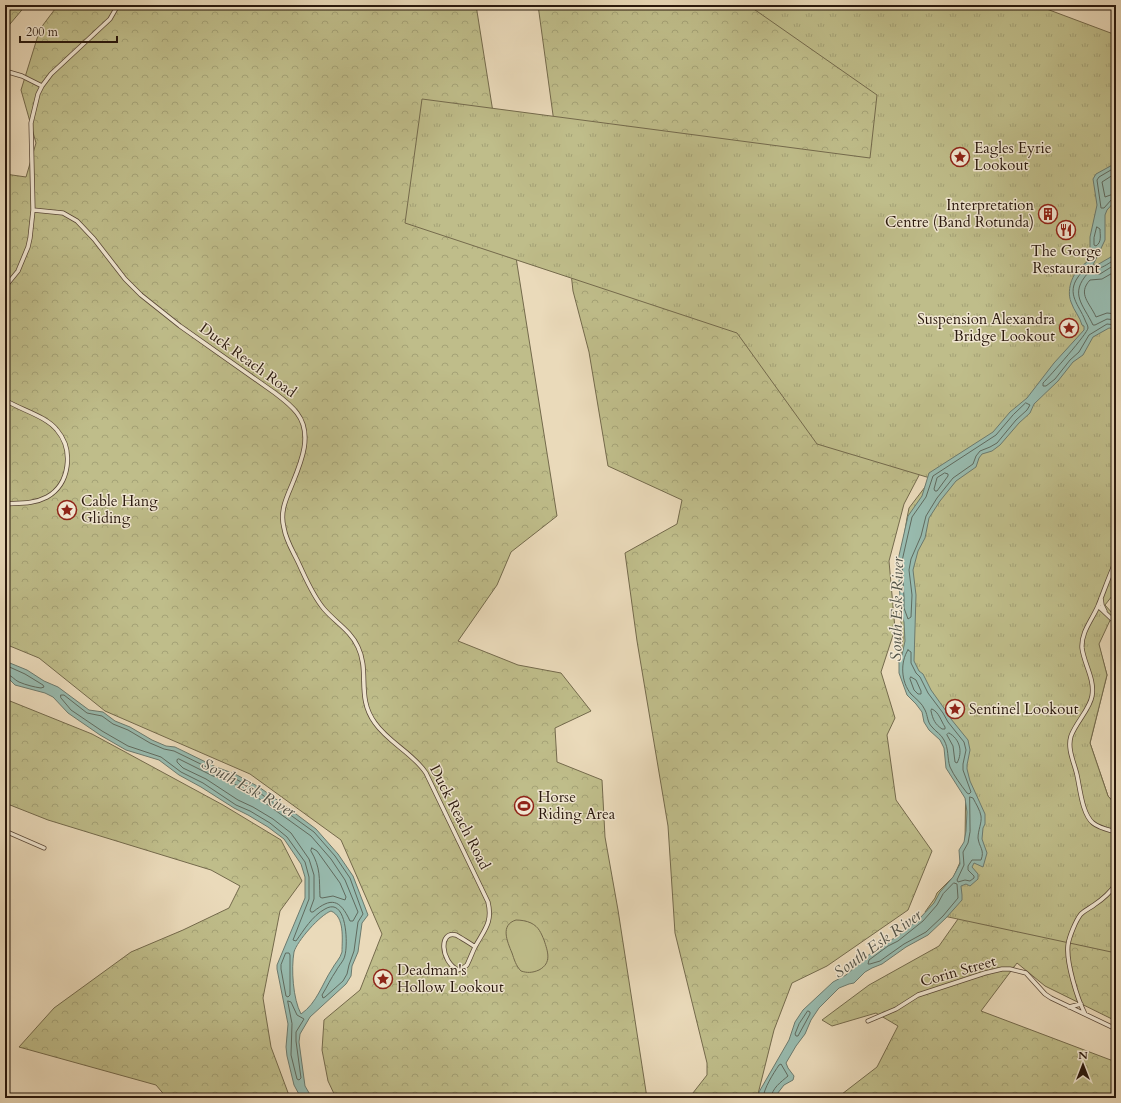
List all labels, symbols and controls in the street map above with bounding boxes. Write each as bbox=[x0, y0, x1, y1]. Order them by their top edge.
scale bar bbox=[20, 18, 117, 44]
text: 200 m bbox=[26, 24, 59, 40]
place label: Eagles Eyrie Lookout bbox=[974, 138, 1052, 175]
place icon: Eagles Eyrie Lookout bbox=[949, 146, 971, 168]
place label: Interpretation Centre (Band Rotunda) bbox=[885, 195, 1034, 232]
building icon: Interpretation Centre (Band Rotunda) bbox=[1037, 203, 1059, 225]
restaurant icon: The Gorge Restaurant bbox=[1055, 219, 1077, 241]
place label: The Gorge Restaurant bbox=[1031, 241, 1102, 278]
place label: Suspension Alexandra Bridge Lookout bbox=[917, 309, 1056, 346]
place icon: Suspension Alexandra Bridge Lookout bbox=[1058, 317, 1080, 339]
street label: Duck Reach Road bbox=[196, 318, 300, 402]
place label: Cable Hang Gliding bbox=[81, 491, 158, 528]
place icon: Cable Hang Gliding bbox=[56, 499, 78, 521]
water label: South Esk River bbox=[885, 556, 909, 661]
place icon: Sentinel Lookout bbox=[944, 698, 966, 720]
place label: Sentinel Lookout bbox=[969, 699, 1079, 719]
water label: South Esk River bbox=[198, 753, 300, 823]
street label: Duck Reach Road bbox=[425, 761, 495, 873]
place label: Horse Riding Area bbox=[538, 787, 616, 824]
sports icon: Horse Riding Area bbox=[513, 795, 535, 817]
water label: South Esk River bbox=[829, 904, 927, 983]
street label: Corin Street bbox=[918, 951, 998, 991]
place label: Deadman's Hollow Lookout bbox=[397, 960, 504, 997]
place icon: Deadman's Hollow Lookout bbox=[372, 968, 394, 990]
north arrow bbox=[1063, 1045, 1103, 1085]
text: N bbox=[1078, 1048, 1088, 1063]

